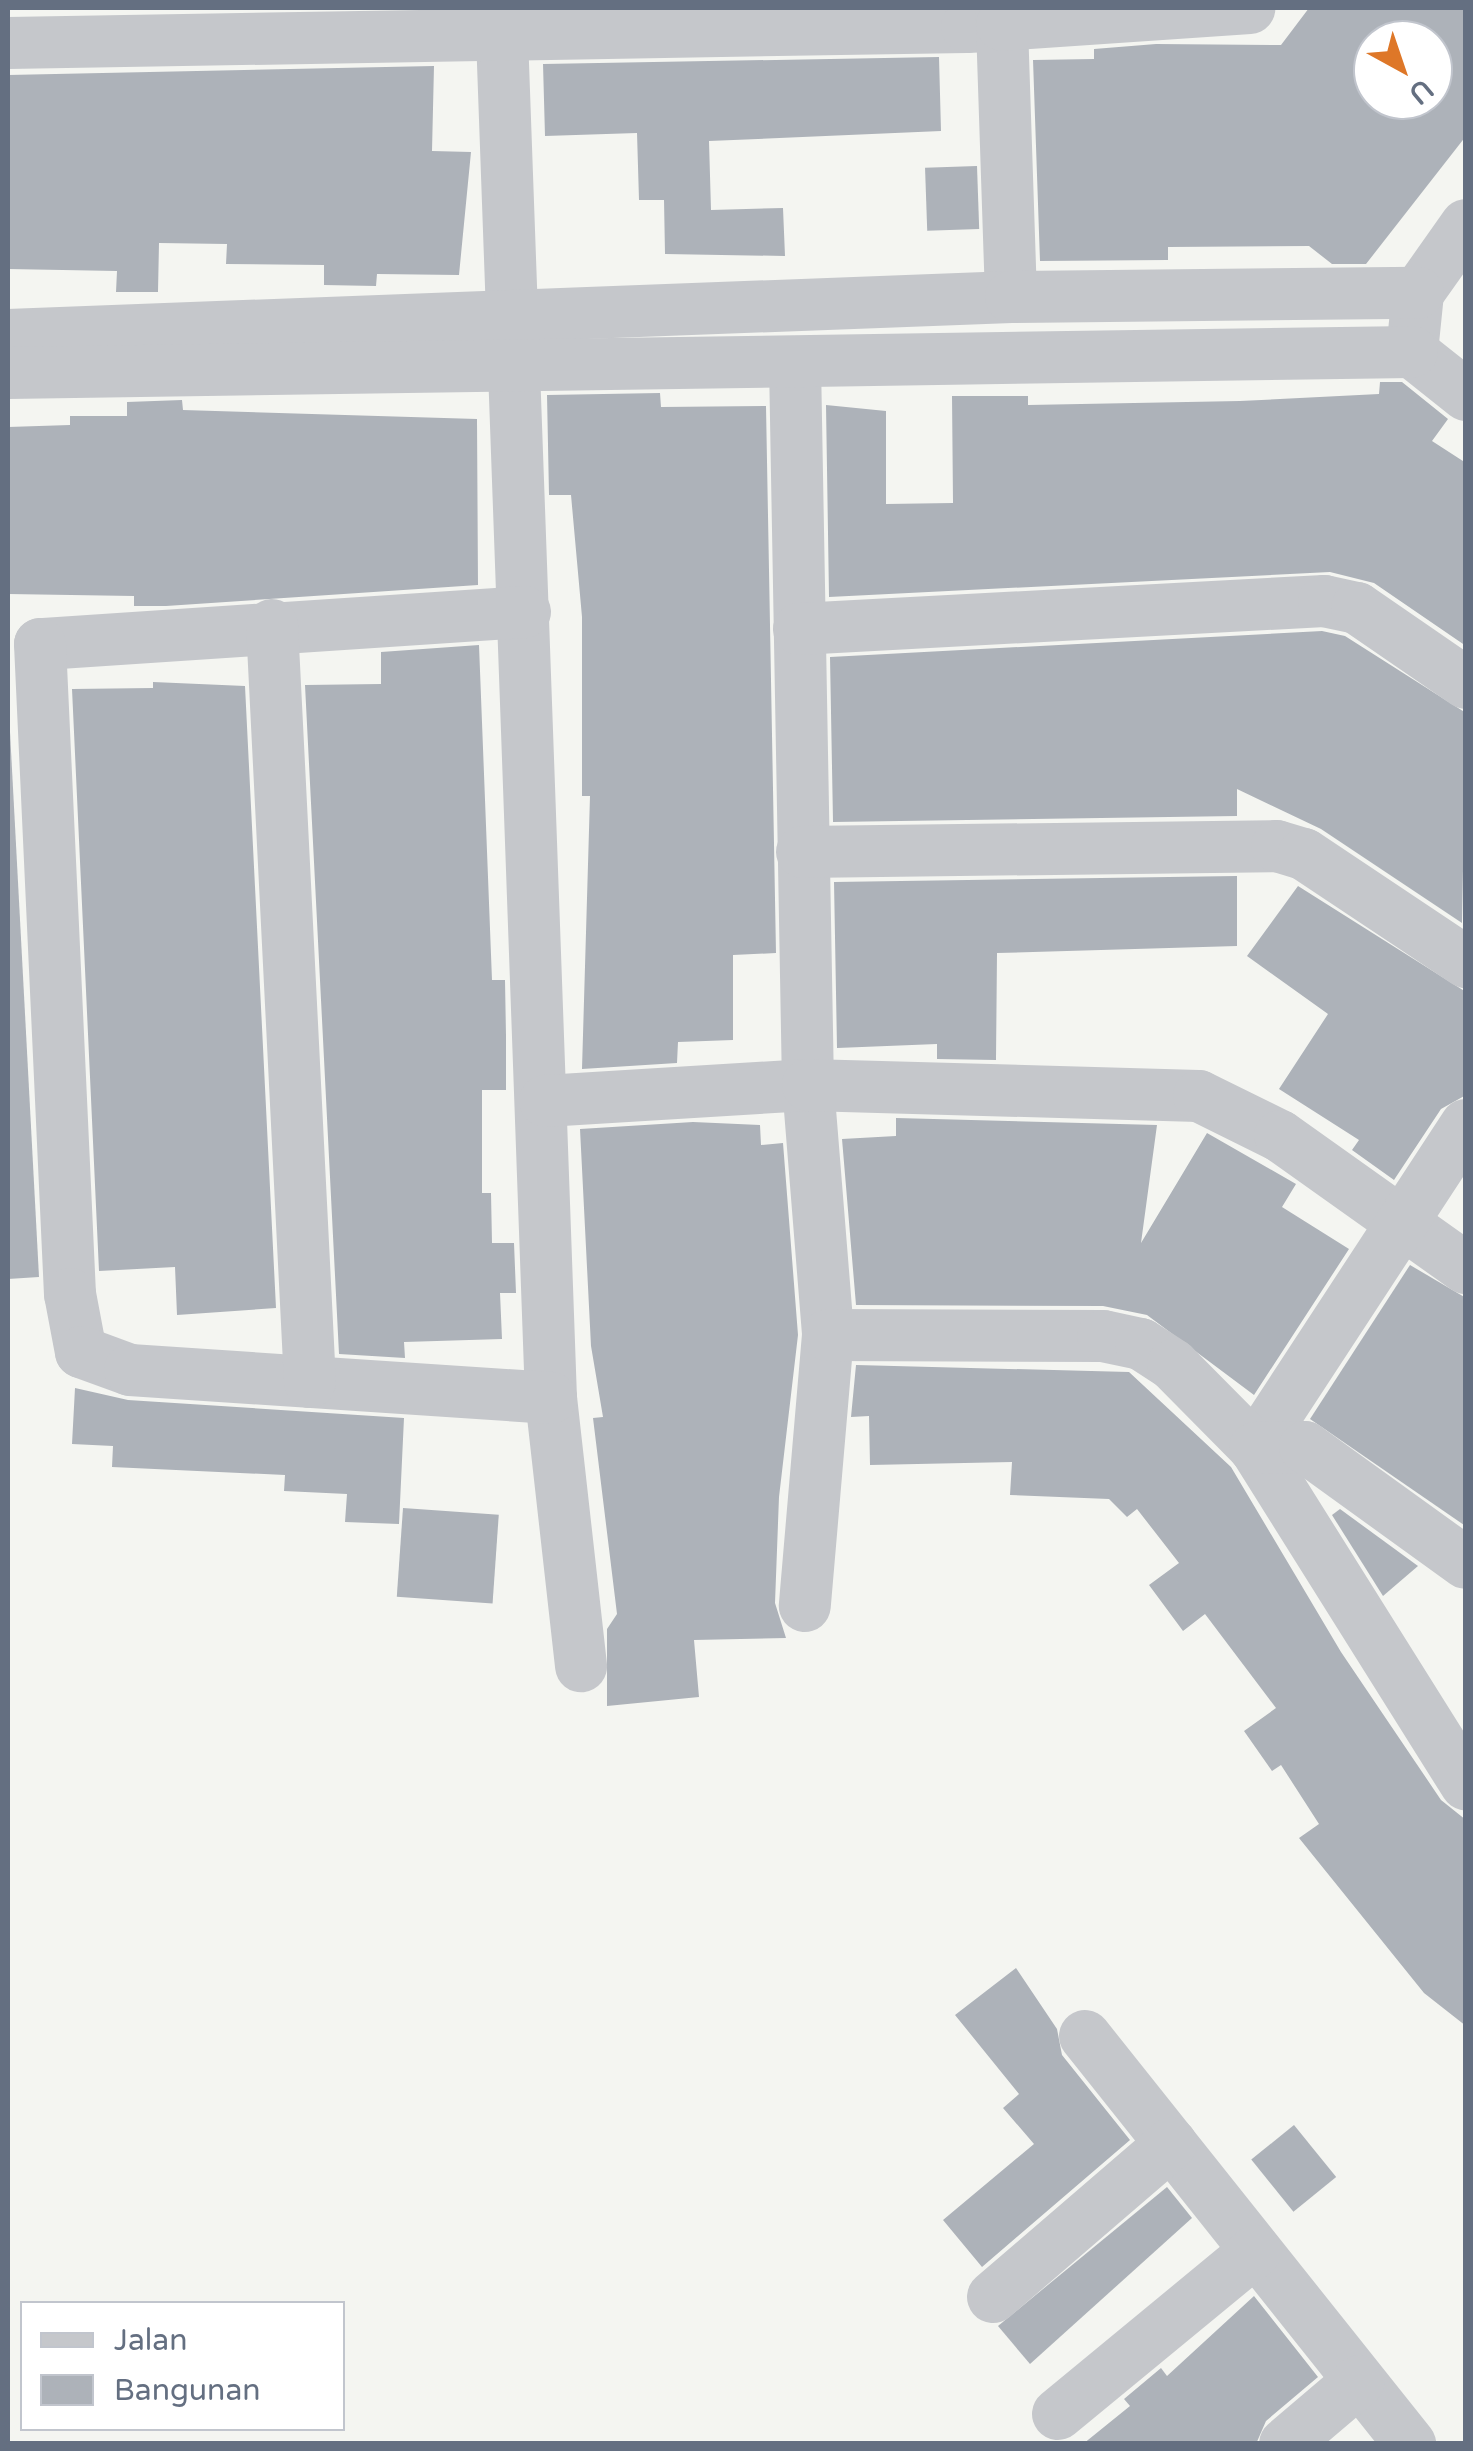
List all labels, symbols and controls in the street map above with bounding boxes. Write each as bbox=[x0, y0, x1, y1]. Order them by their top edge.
north arrow bbox=[1353, 20, 1453, 120]
text: U bbox=[1402, 72, 1440, 111]
legend bbox=[20, 2301, 345, 2431]
text: Jalan bbox=[114, 2322, 187, 2359]
text: Bangunan bbox=[114, 2372, 261, 2409]

